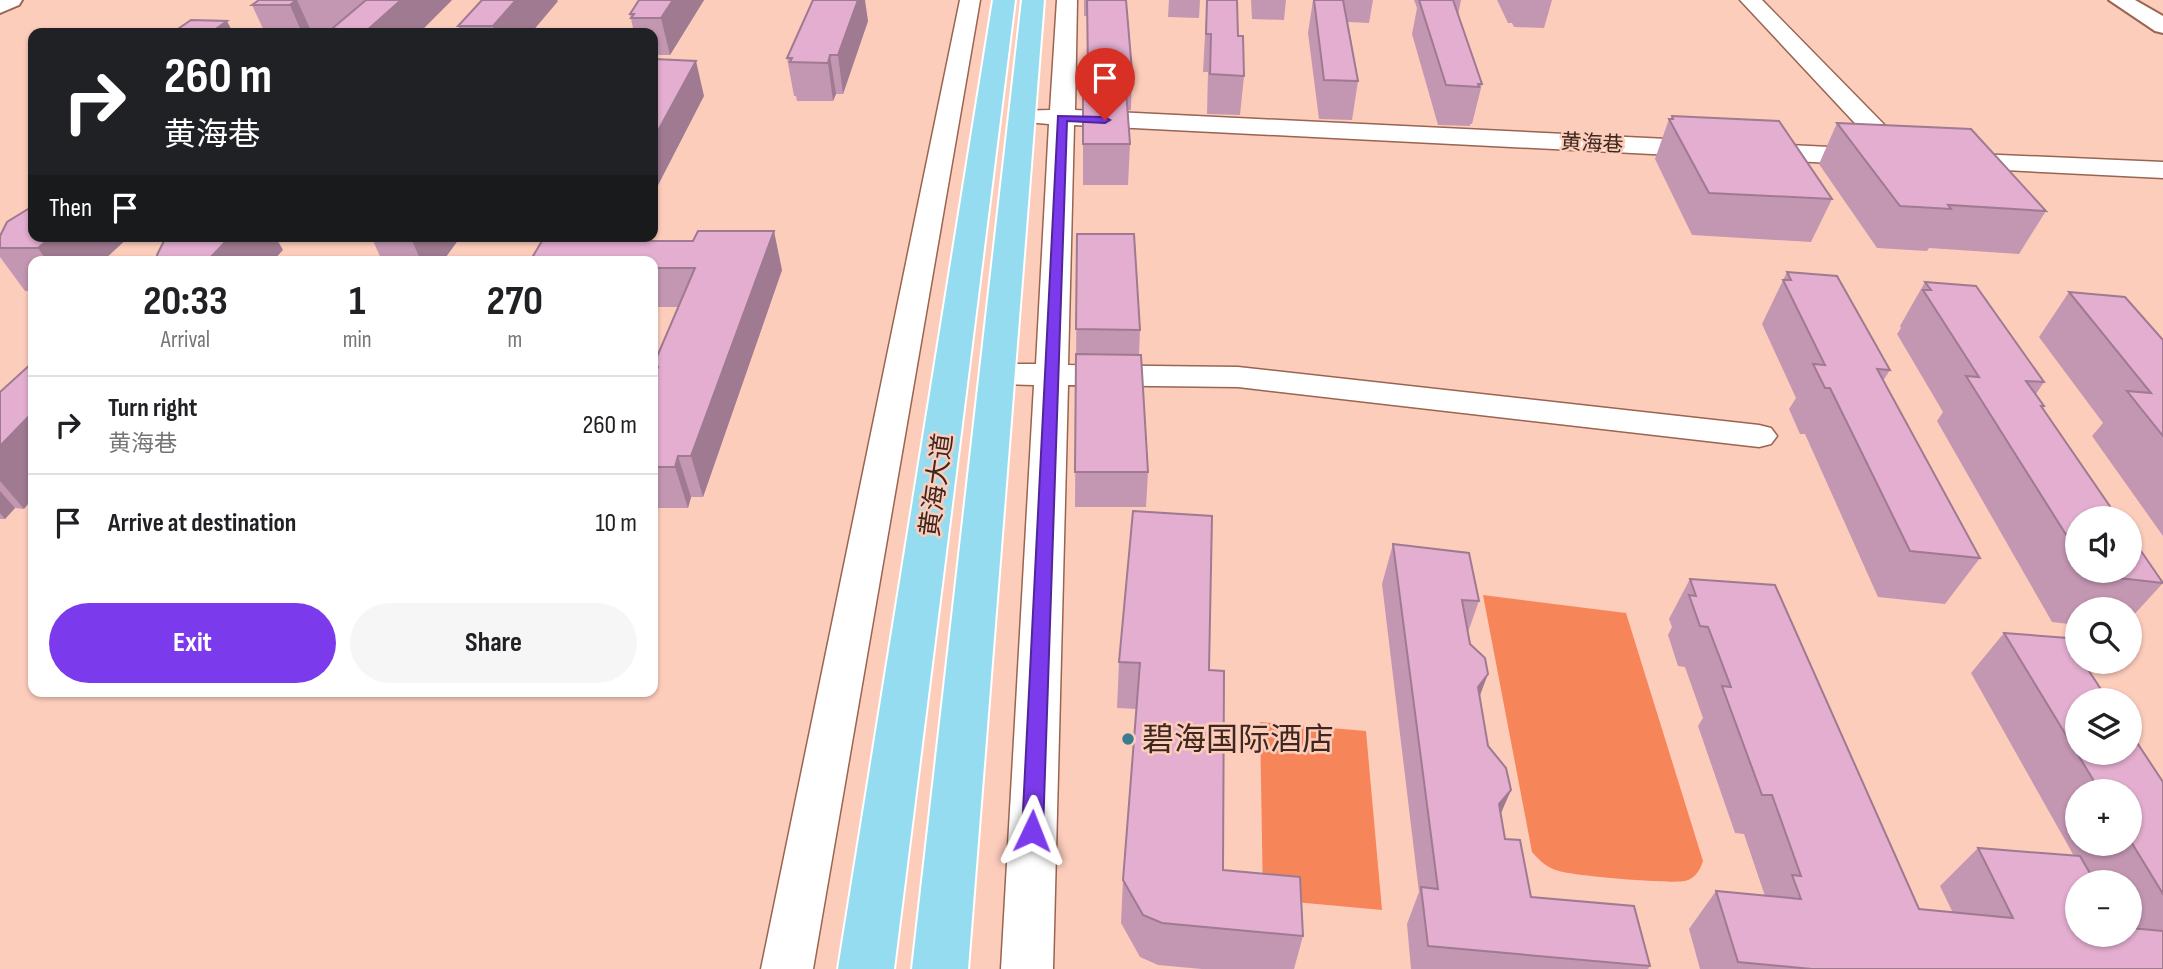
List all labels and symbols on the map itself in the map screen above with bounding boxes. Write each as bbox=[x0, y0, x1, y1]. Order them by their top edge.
pin bbox=[1075, 48, 1135, 120]
street label: 黄海巷 bbox=[1560, 129, 1624, 158]
street label: 黄海大道 bbox=[915, 432, 960, 539]
place label: 碧海国际酒店 bbox=[1142, 721, 1334, 760]
marker: 碧海国际酒店 bbox=[1120, 731, 1136, 747]
position arrow bbox=[995, 794, 1069, 868]

